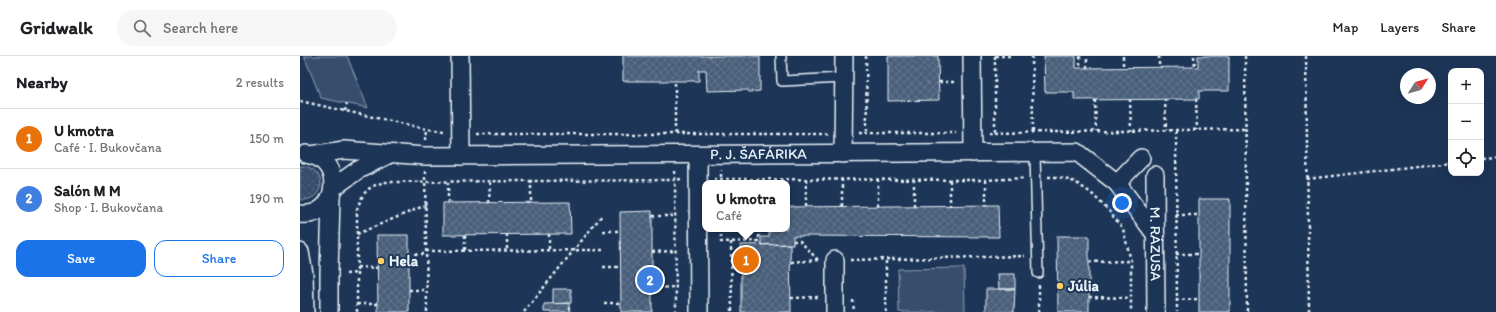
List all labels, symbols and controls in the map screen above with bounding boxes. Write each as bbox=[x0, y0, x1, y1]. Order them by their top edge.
search box bbox=[117, 10, 397, 46]
text: Gridwalk bbox=[20, 16, 93, 39]
icon: search bbox=[131, 17, 153, 39]
text: Search here bbox=[163, 19, 238, 37]
text: Map bbox=[1333, 19, 1358, 36]
text: Layers bbox=[1380, 19, 1419, 36]
text: Share bbox=[1441, 19, 1476, 36]
north arrow bbox=[1400, 68, 1436, 104]
map controls bbox=[1448, 68, 1484, 176]
button: + bbox=[1448, 68, 1484, 104]
text: Nearby bbox=[16, 72, 68, 92]
text: 2 results bbox=[236, 75, 284, 90]
button: − bbox=[1448, 104, 1484, 140]
text: U kmotra bbox=[54, 122, 114, 140]
text: 1 bbox=[26, 131, 32, 146]
text: 150 m bbox=[249, 131, 284, 146]
text: Café · I. Bukovčana bbox=[54, 140, 162, 155]
button: locate bbox=[1448, 140, 1484, 176]
street label: P. J. ŠAFÁRIKA bbox=[710, 145, 807, 163]
popup bbox=[702, 180, 790, 232]
text: Salón M M bbox=[54, 182, 121, 200]
text: U kmotra bbox=[716, 190, 776, 208]
text: 2 bbox=[26, 191, 32, 206]
text: 190 m bbox=[249, 191, 284, 206]
your location bbox=[1112, 193, 1132, 213]
text: Shop · I. Bukovčana bbox=[54, 200, 163, 215]
street label: M. RÁZUSA bbox=[1146, 207, 1165, 282]
text: Café bbox=[716, 208, 742, 223]
button: Save bbox=[16, 240, 146, 277]
button: Share bbox=[154, 240, 284, 277]
pin: 1 bbox=[733, 245, 759, 275]
place label: Hela bbox=[389, 252, 419, 270]
marker: Hela bbox=[376, 256, 386, 266]
pin: 2 bbox=[637, 265, 663, 295]
place label: Júlia bbox=[1067, 277, 1100, 295]
marker: Júlia bbox=[1055, 281, 1065, 291]

